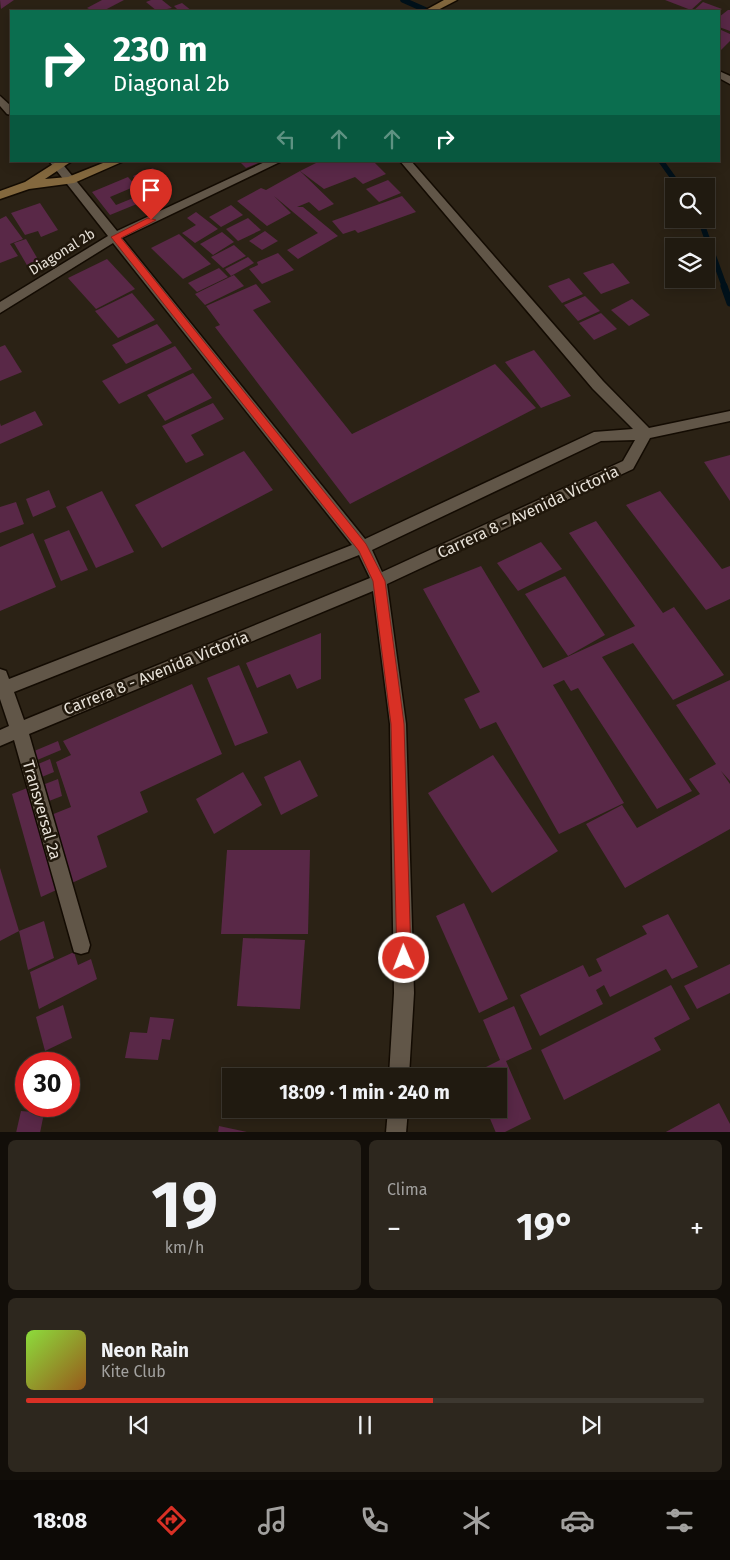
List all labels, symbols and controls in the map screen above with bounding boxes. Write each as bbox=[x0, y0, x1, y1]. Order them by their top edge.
text: 230 m bbox=[113, 28, 207, 70]
icon: right bbox=[30, 30, 95, 95]
text: Diagonal 2b bbox=[113, 70, 230, 97]
icon: left bbox=[272, 125, 300, 153]
icon: ahead bbox=[325, 125, 353, 153]
icon: ahead bbox=[378, 125, 406, 153]
icon: right bbox=[431, 125, 459, 153]
pin bbox=[130, 169, 172, 220]
icon: arrive bbox=[137, 176, 165, 204]
map controls bbox=[665, 178, 715, 288]
button: search bbox=[665, 178, 715, 228]
street label: Diagonal 2b bbox=[26, 225, 98, 279]
button: layers bbox=[665, 238, 715, 288]
street label: Carrera 8 - Avenida Victoria bbox=[434, 462, 622, 562]
street label: Carrera 8 - Avenida Victoria bbox=[61, 627, 251, 719]
street label: Transversal 2a bbox=[19, 758, 65, 862]
position arrow bbox=[377, 931, 429, 983]
speed limit sign: 30 bbox=[15, 1052, 80, 1117]
text: 18:09 · 1 min · 240 m bbox=[279, 1081, 450, 1104]
text: 19 bbox=[151, 1166, 218, 1244]
text: Clima bbox=[387, 1180, 427, 1199]
text: 19° bbox=[516, 1204, 575, 1250]
text: − bbox=[387, 1212, 401, 1245]
text: + bbox=[690, 1212, 704, 1245]
text: km/h bbox=[165, 1238, 204, 1257]
text: Neon Rain bbox=[101, 1339, 189, 1362]
text: Kite Club bbox=[101, 1362, 166, 1381]
icon: previous bbox=[125, 1411, 153, 1439]
icon: pause bbox=[351, 1411, 379, 1439]
icon: next bbox=[577, 1411, 605, 1439]
icon: directions bbox=[154, 1503, 189, 1538]
icon: music bbox=[255, 1503, 290, 1538]
icon: phone bbox=[357, 1503, 392, 1538]
icon: climate bbox=[459, 1503, 494, 1538]
icon: car bbox=[560, 1503, 595, 1538]
icon: filters bbox=[662, 1503, 697, 1538]
text: 18:08 bbox=[33, 1507, 87, 1534]

